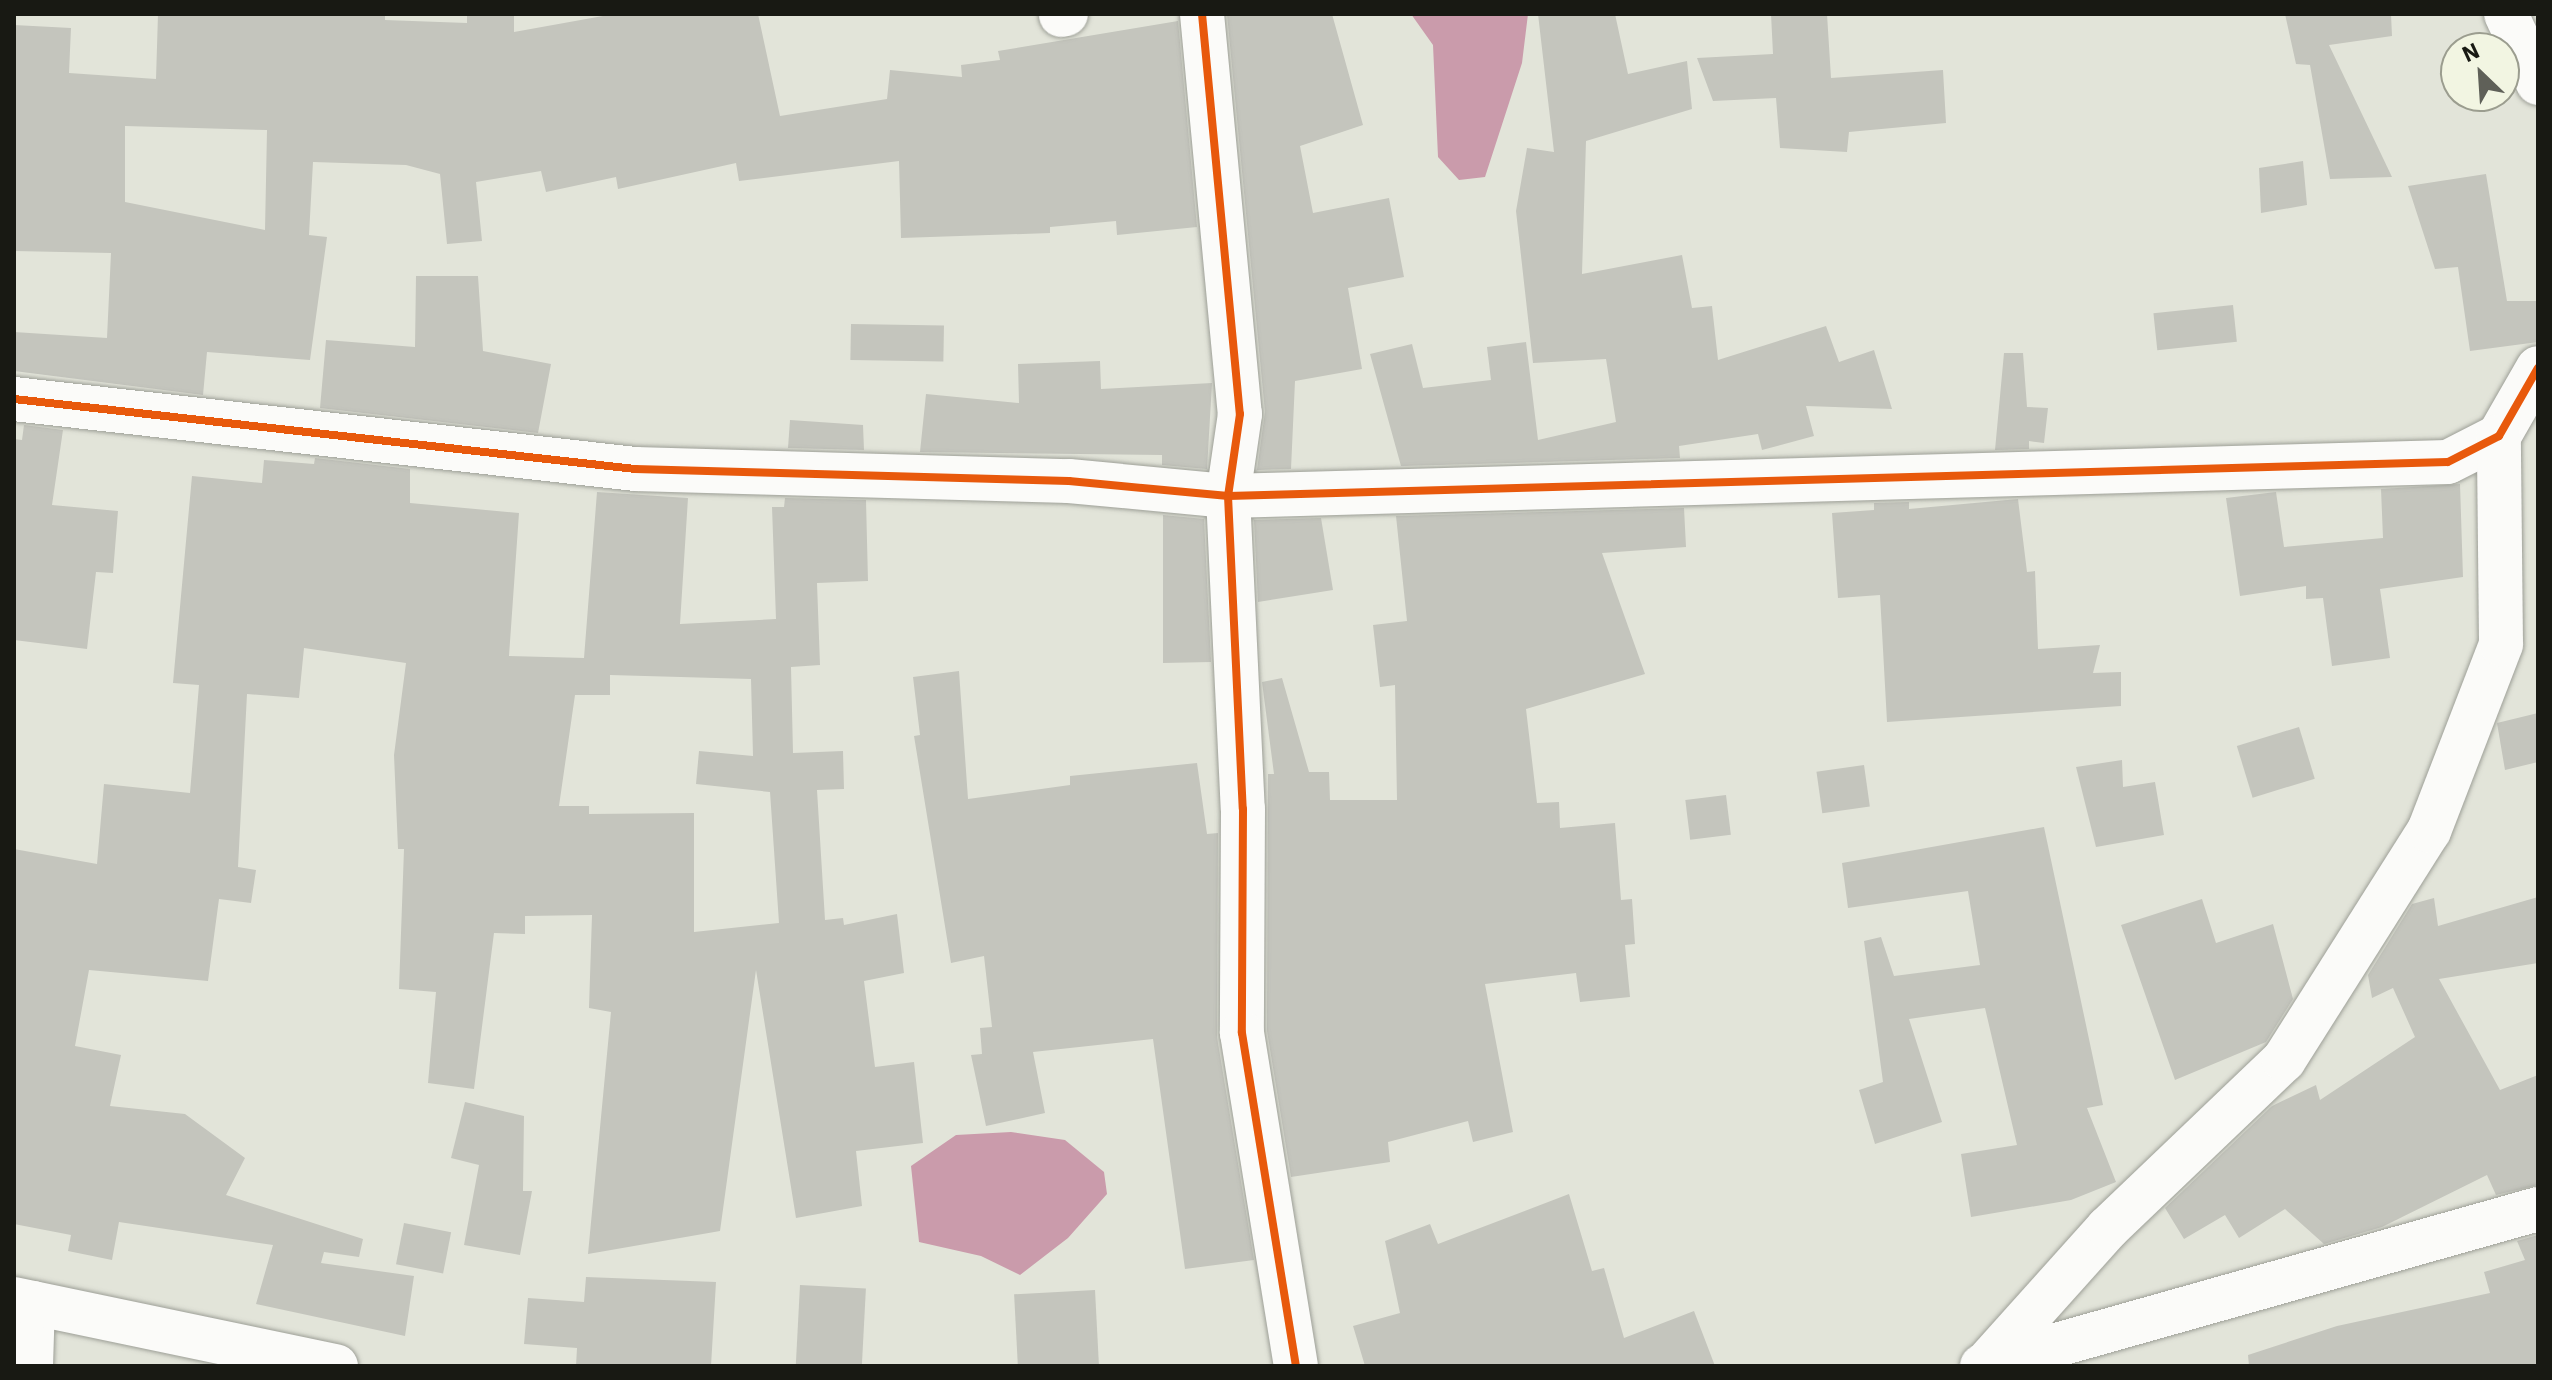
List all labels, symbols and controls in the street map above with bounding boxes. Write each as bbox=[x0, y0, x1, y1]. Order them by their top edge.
north arrow bbox=[2440, 32, 2520, 112]
text: N bbox=[2457, 35, 2484, 68]

